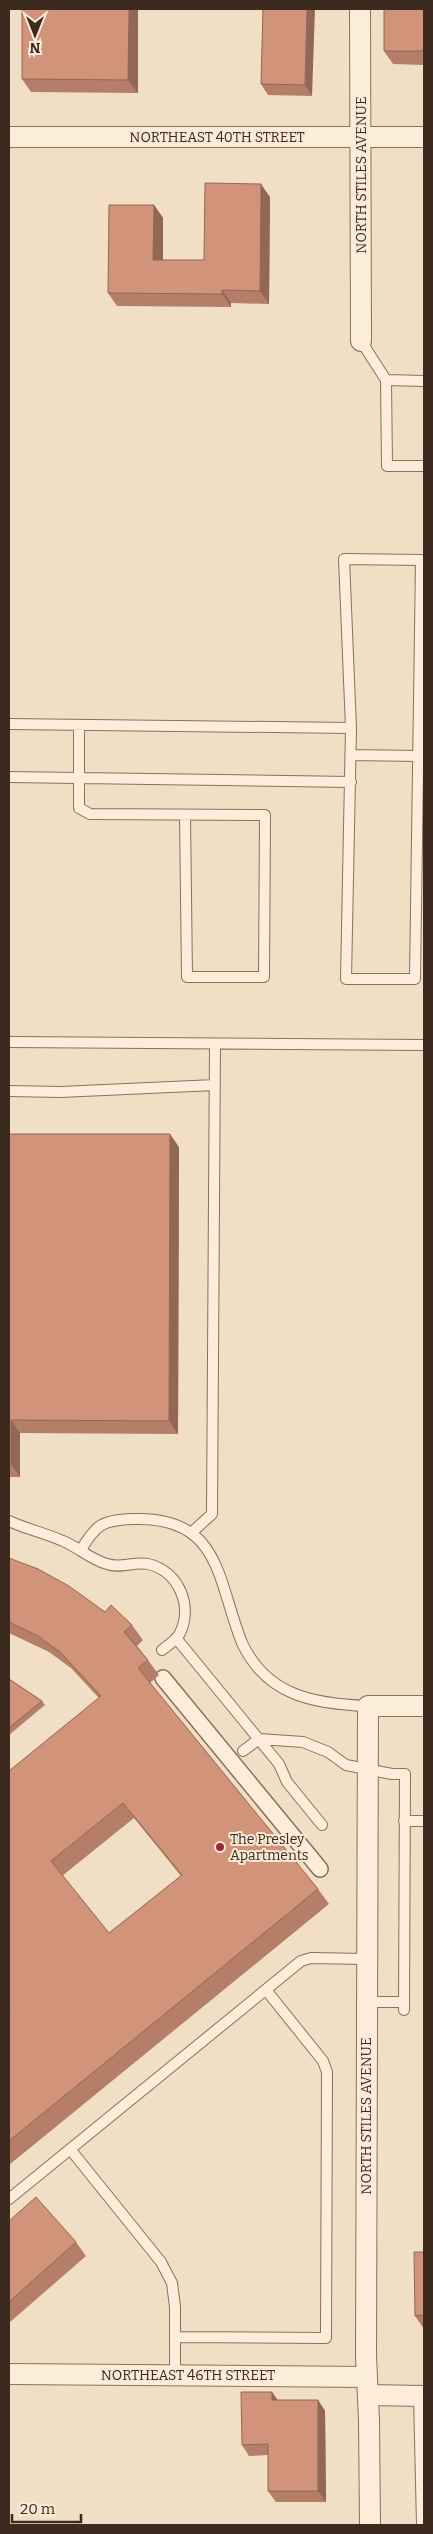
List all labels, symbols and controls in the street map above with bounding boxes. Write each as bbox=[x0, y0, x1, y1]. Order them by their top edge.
north arrow bbox=[10, 10, 60, 60]
text: N bbox=[29, 39, 40, 56]
street label: NORTH STILES AVENUE bbox=[353, 96, 370, 254]
street label: NORTHEAST 40TH STREET bbox=[129, 129, 305, 146]
place label: The Presley Apartments bbox=[230, 1831, 308, 1864]
marker: The Presley Apartments bbox=[214, 1841, 226, 1853]
street label: NORTH STILES AVENUE bbox=[358, 2037, 375, 2195]
street label: NORTHEAST 46TH STREET bbox=[101, 2367, 275, 2384]
scale bar bbox=[12, 2492, 81, 2524]
text: 20 m bbox=[20, 2500, 56, 2518]

